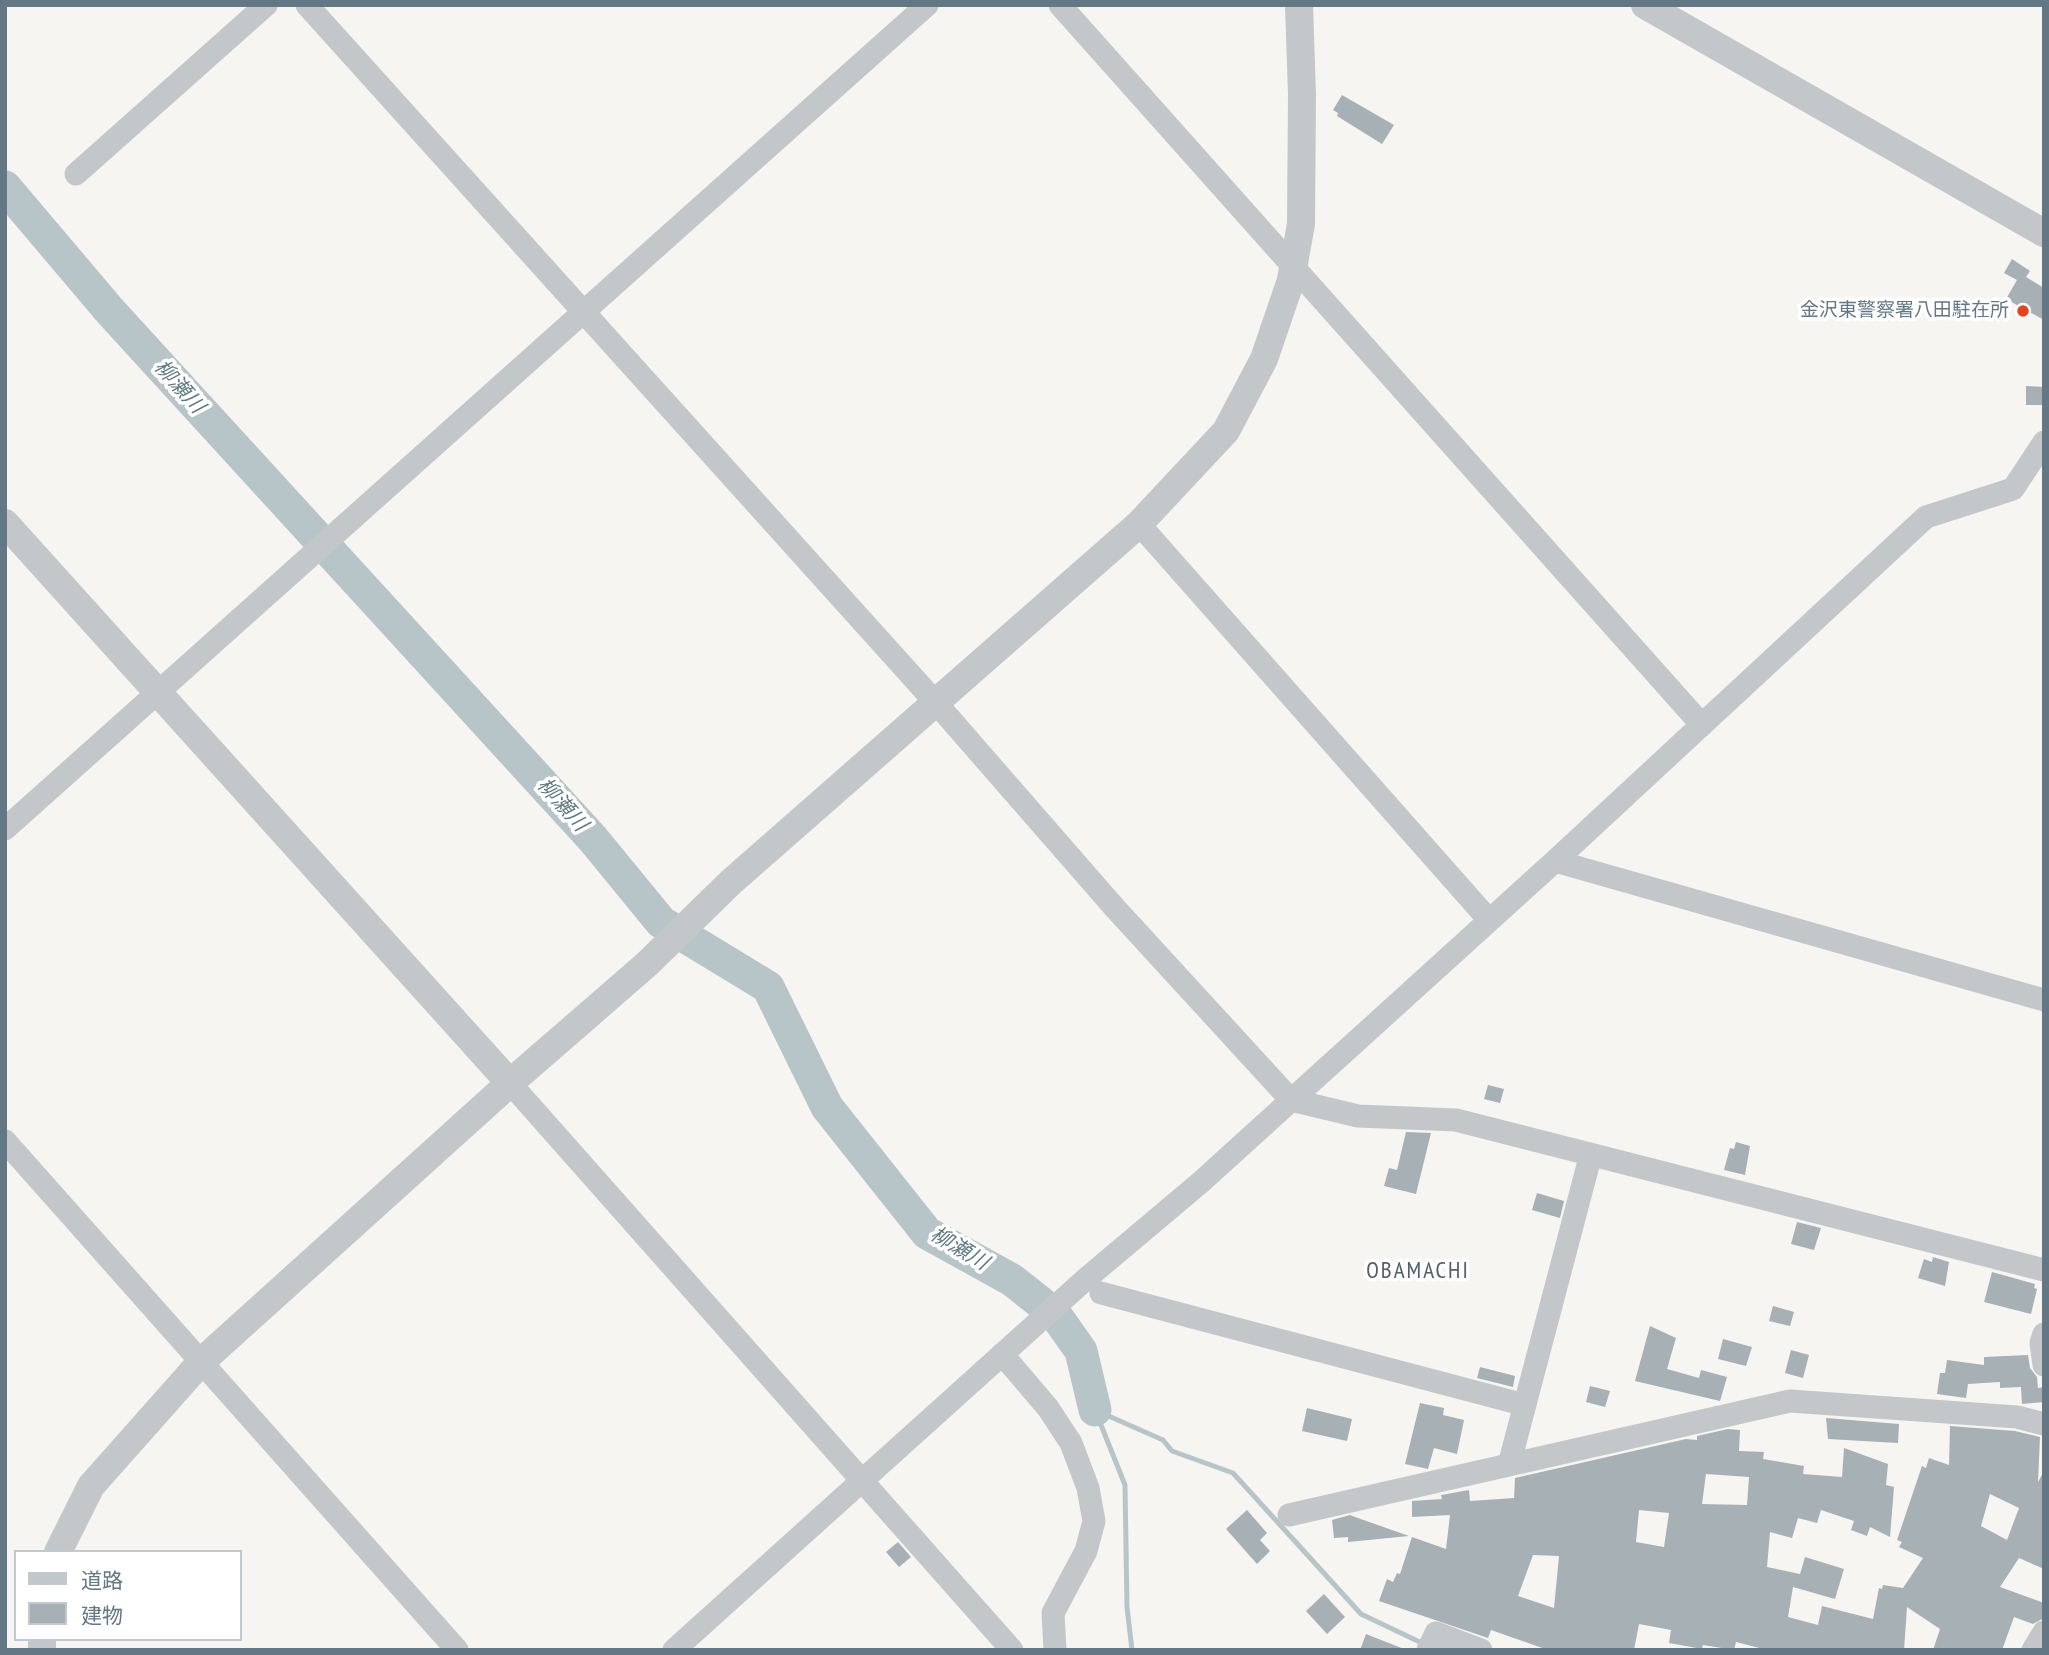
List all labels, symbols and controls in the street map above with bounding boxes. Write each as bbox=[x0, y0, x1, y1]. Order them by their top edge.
place label: 金沢東警察署八田駐在所 bbox=[1800, 300, 2009, 322]
marker: 金沢東警察署八田駐在所 bbox=[2015, 303, 2031, 319]
water label: 柳瀬川 bbox=[149, 355, 209, 419]
water label: 柳瀬川 bbox=[532, 773, 592, 837]
water label: 柳瀬川 bbox=[926, 1222, 992, 1276]
district label: OBAMACHI bbox=[1367, 1257, 1469, 1285]
legend bbox=[14, 1550, 242, 1641]
text: 道路 bbox=[81, 1567, 123, 1594]
text: 建物 bbox=[81, 1602, 123, 1629]

